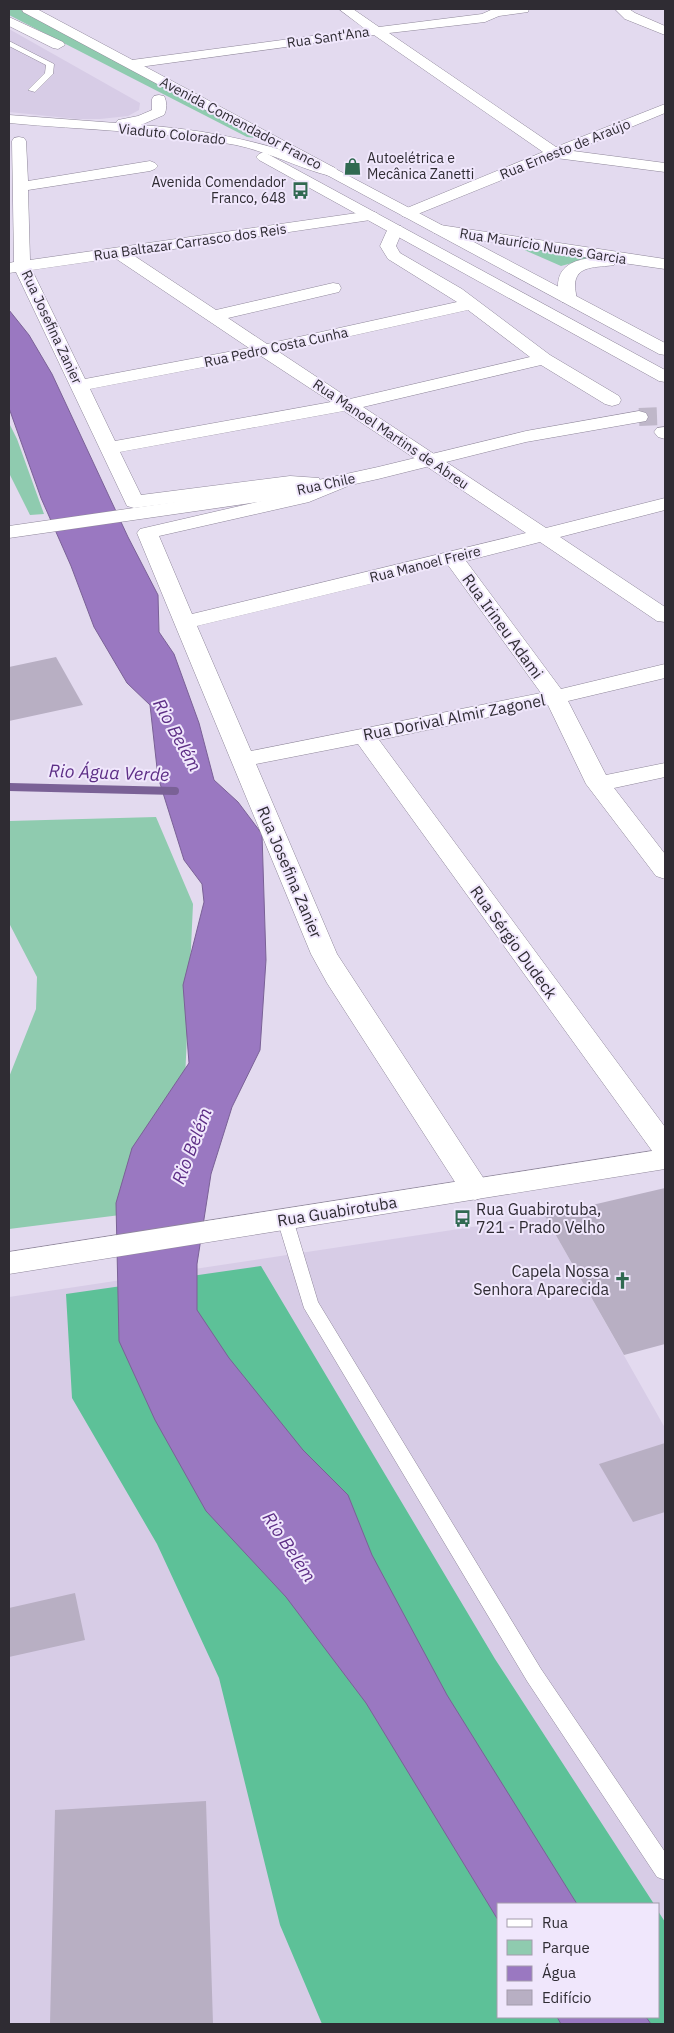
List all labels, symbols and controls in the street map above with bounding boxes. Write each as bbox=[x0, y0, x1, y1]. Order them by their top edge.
street label: Rua Sant'Ana bbox=[286, 22, 371, 52]
street label: Avenida Comendador Franco bbox=[157, 73, 325, 173]
street label: Rua Ernesto de Araújo bbox=[497, 115, 633, 183]
street label: Viaduto Colorado bbox=[117, 119, 227, 149]
place label: Autoelétrica e Mecânica Zanetti bbox=[367, 149, 474, 183]
shop icon: Autoelétrica e Mecânica Zanetti bbox=[343, 156, 363, 176]
place label: Avenida Comendador Franco, 648 bbox=[151, 173, 286, 207]
bus stop icon: Avenida Comendador Franco, 648 bbox=[290, 180, 310, 200]
street label: Rua Baltazar Carrasco dos Reis bbox=[92, 220, 288, 264]
street label: Rua Maurício Nunes Garcia bbox=[458, 224, 628, 268]
street label: Rua Josefina Zanier bbox=[18, 267, 86, 387]
street label: Rua Pedro Costa Cunha bbox=[202, 323, 350, 371]
street label: Rua Manoel Martins de Abreu bbox=[309, 375, 473, 493]
street label: Rua Chile bbox=[295, 469, 357, 499]
street label: Rua Manoel Freire bbox=[368, 541, 483, 586]
street label: Rua Irineu Adami bbox=[458, 570, 548, 682]
street label: Rua Dorival Almir Zagonel bbox=[361, 690, 547, 744]
water label: Rio Belém bbox=[148, 694, 207, 775]
water label: Rio Água Verde bbox=[48, 759, 170, 786]
street label: Rua Josefina Zanier bbox=[253, 803, 327, 941]
street label: Rua Sérgio Dudeck bbox=[466, 882, 562, 1003]
water label: Rio Belém bbox=[167, 1104, 217, 1187]
street label: Rua Guabirotuba bbox=[276, 1192, 399, 1230]
place label: Rua Guabirotuba, 721 - Prado Velho bbox=[476, 1199, 605, 1237]
bus stop icon: Rua Guabirotuba, 721 - Prado Velho bbox=[452, 1208, 472, 1228]
place label: Capela Nossa Senhora Aparecida bbox=[473, 1261, 609, 1299]
church icon: Capela Nossa Senhora Aparecida bbox=[613, 1270, 633, 1290]
water label: Rio Belém bbox=[258, 1507, 321, 1586]
legend bbox=[497, 1903, 659, 2018]
text: Rua bbox=[542, 1913, 568, 1932]
text: Parque bbox=[542, 1938, 590, 1957]
text: Água bbox=[542, 1963, 576, 1982]
text: Edifício bbox=[542, 1988, 591, 2007]

